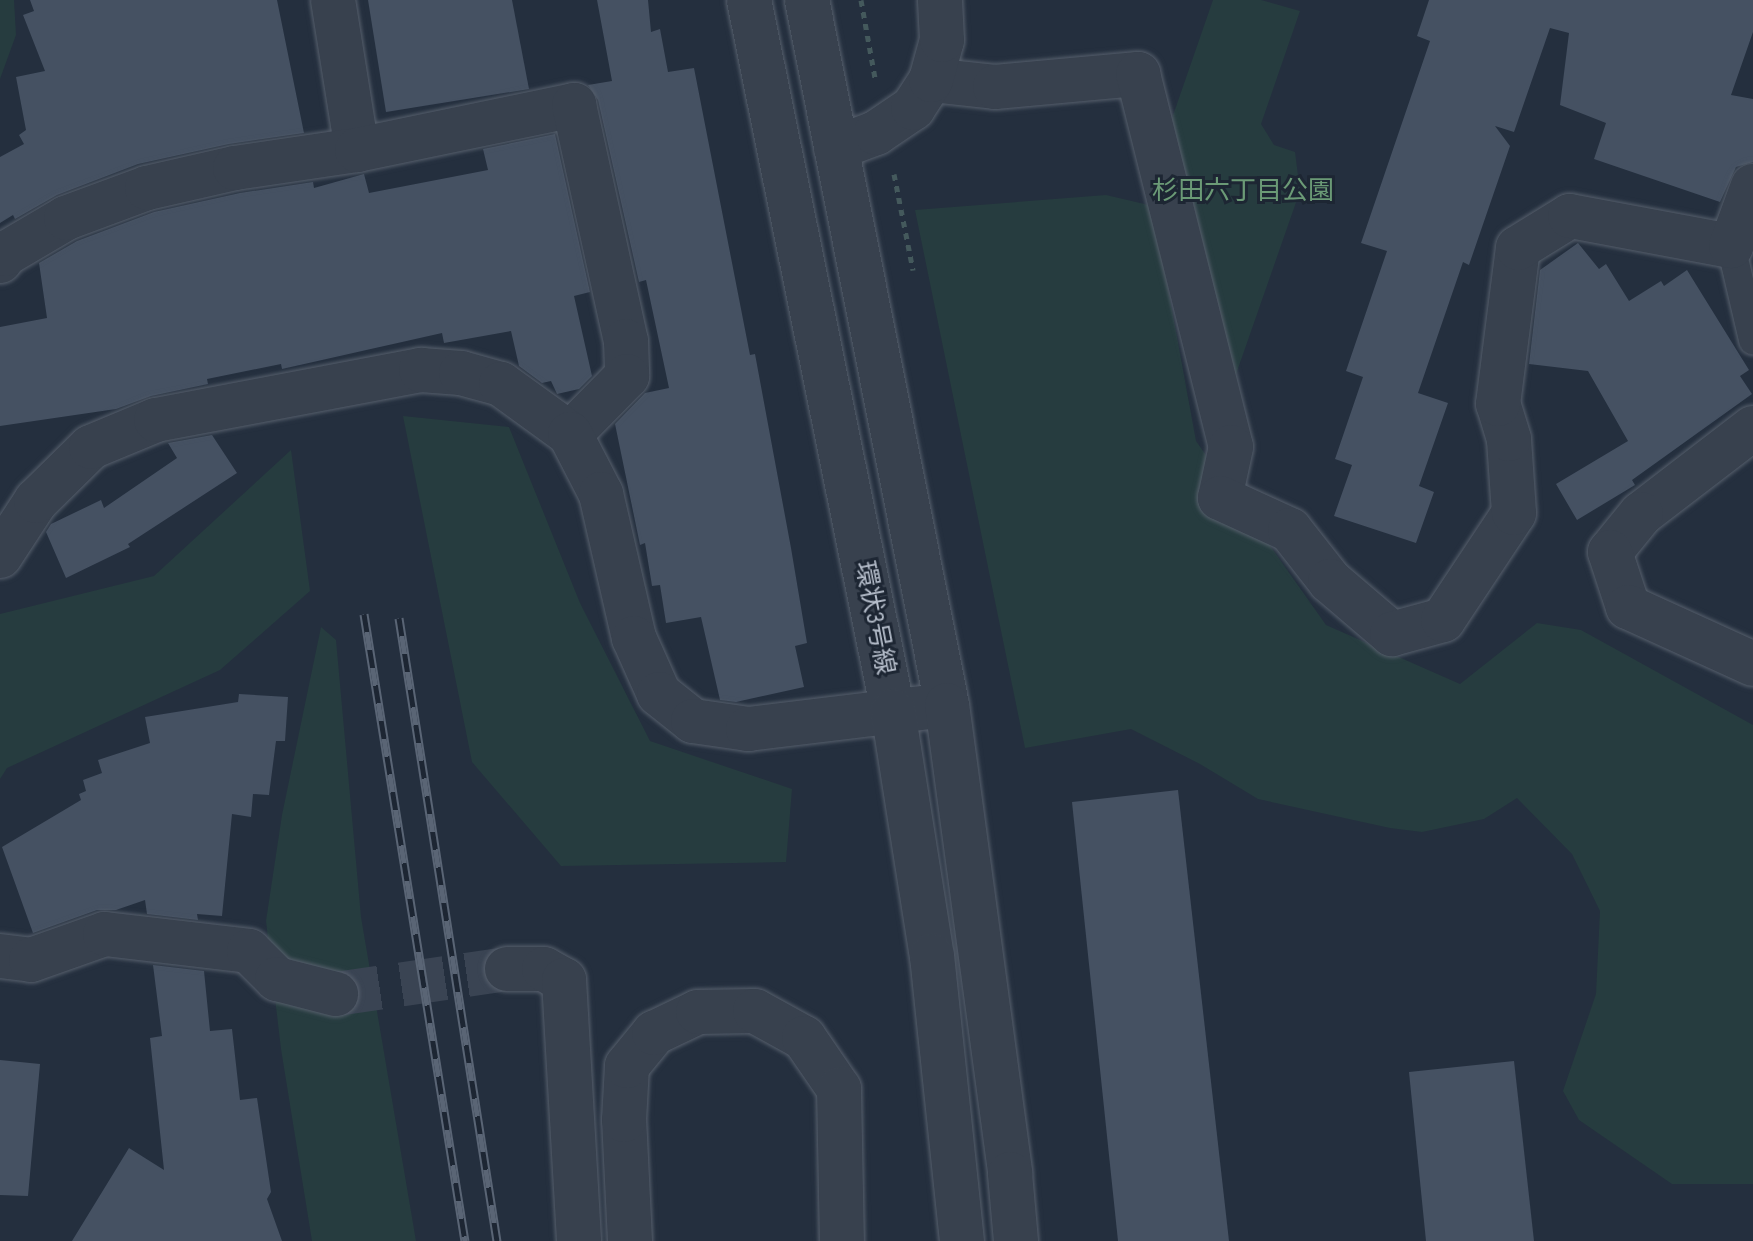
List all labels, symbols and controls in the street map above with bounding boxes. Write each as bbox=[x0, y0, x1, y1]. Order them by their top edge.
park label: 杉田六丁目公園 bbox=[1152, 176, 1334, 208]
street label: 環状3号線 bbox=[848, 559, 900, 677]

